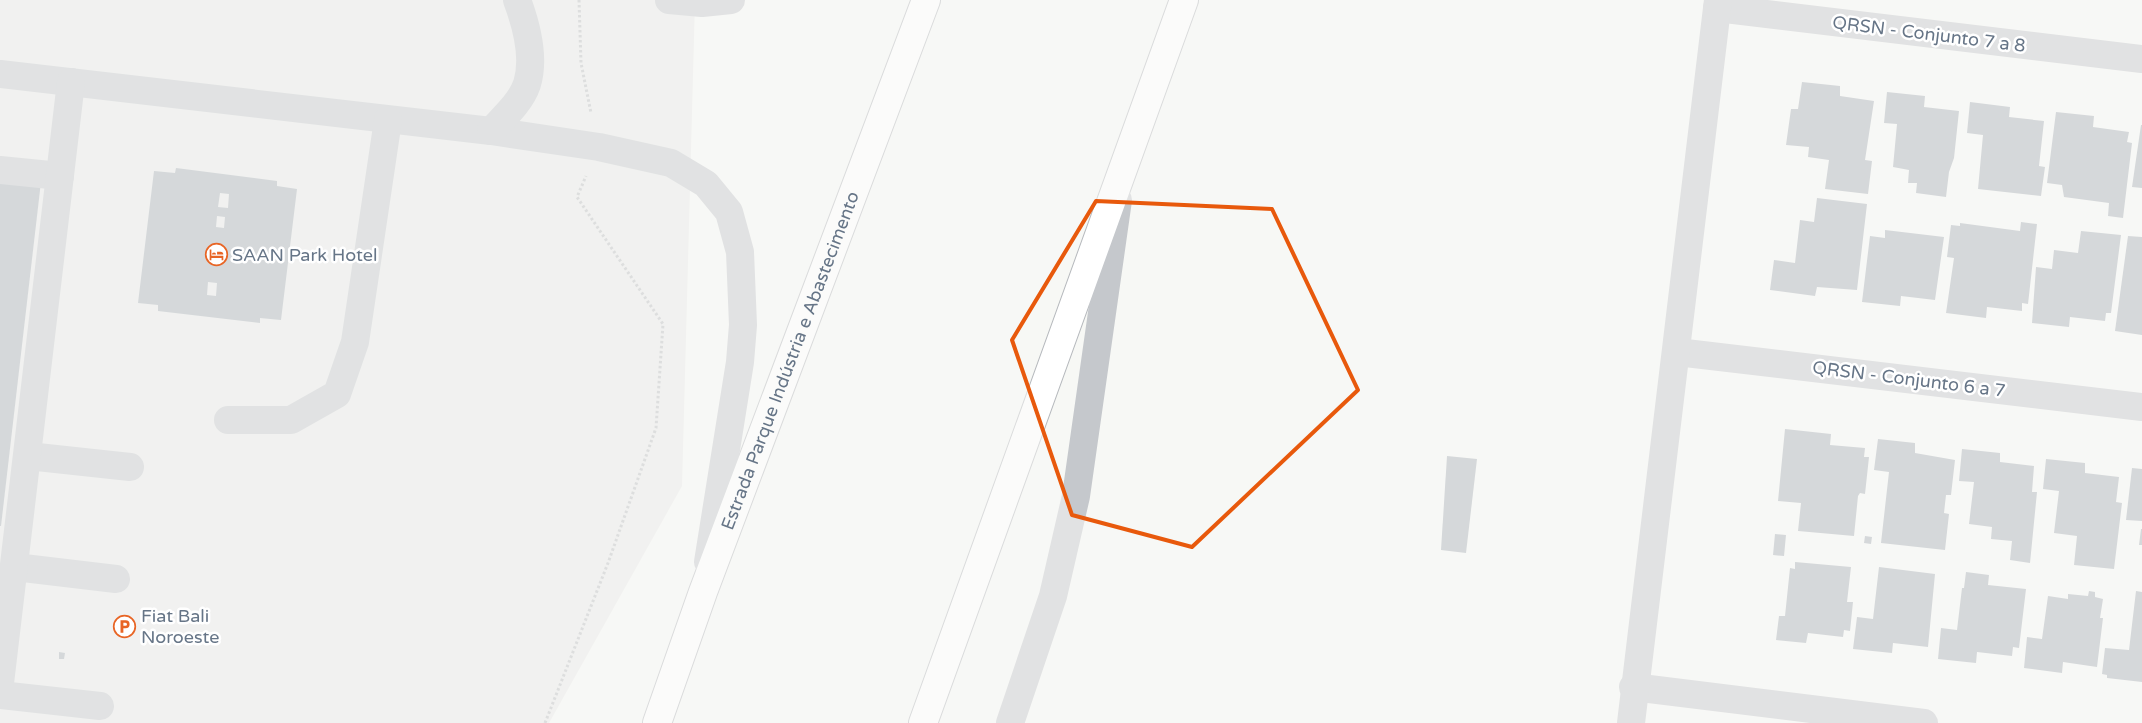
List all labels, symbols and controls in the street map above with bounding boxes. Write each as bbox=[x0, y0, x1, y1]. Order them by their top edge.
street label: QRSN - Conjunto 7 a 8 bbox=[1831, 11, 2027, 57]
street label: Estrada Parque Indústria e Abastecimento bbox=[716, 188, 864, 533]
hotel icon: SAAN Park Hotel bbox=[204, 243, 228, 267]
place label: SAAN Park Hotel bbox=[232, 244, 377, 266]
street label: QRSN - Conjunto 6 a 7 bbox=[1811, 356, 2007, 402]
place label: Fiat Bali Noroeste bbox=[141, 605, 219, 648]
parking icon: Fiat Bali Noroeste bbox=[113, 614, 137, 638]

